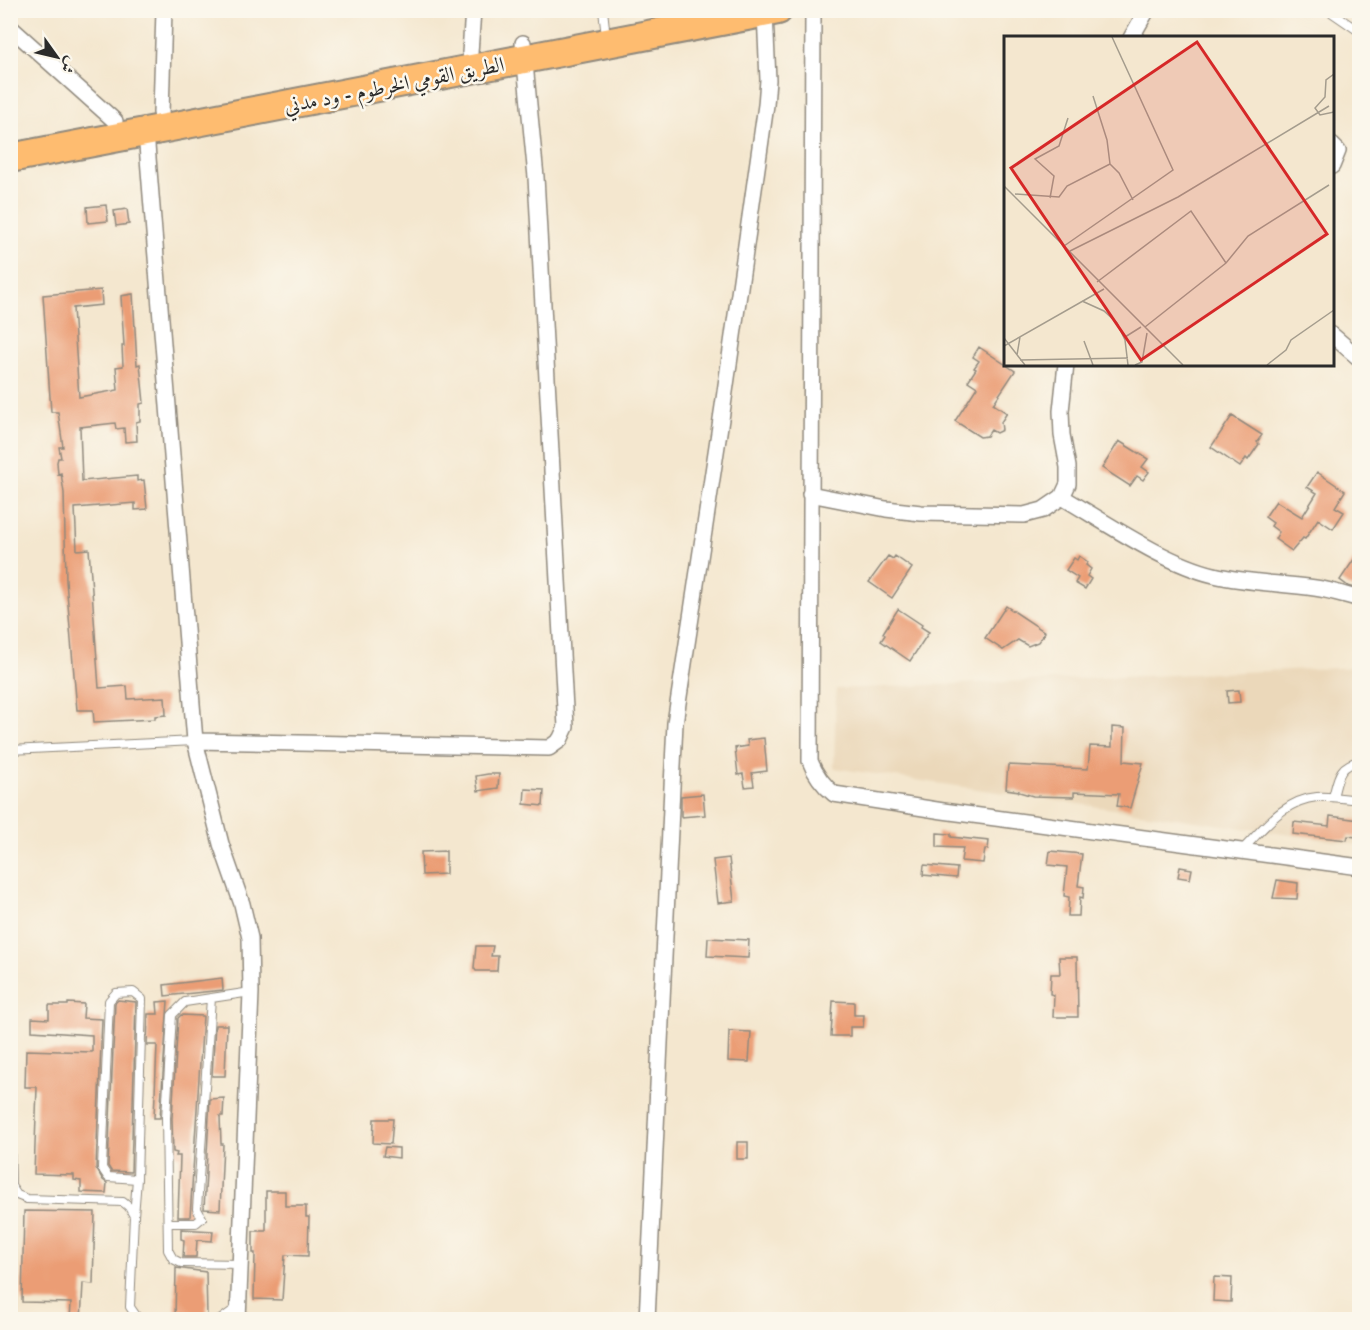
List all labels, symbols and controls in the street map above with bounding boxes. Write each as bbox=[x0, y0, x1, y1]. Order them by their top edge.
north arrow bbox=[27, 27, 87, 87]
inset map bbox=[1004, 36, 1334, 366]
street label: الطريق القومي الخرطوم - ود مدني bbox=[282, 52, 507, 124]
text: ش bbox=[56, 53, 81, 77]

